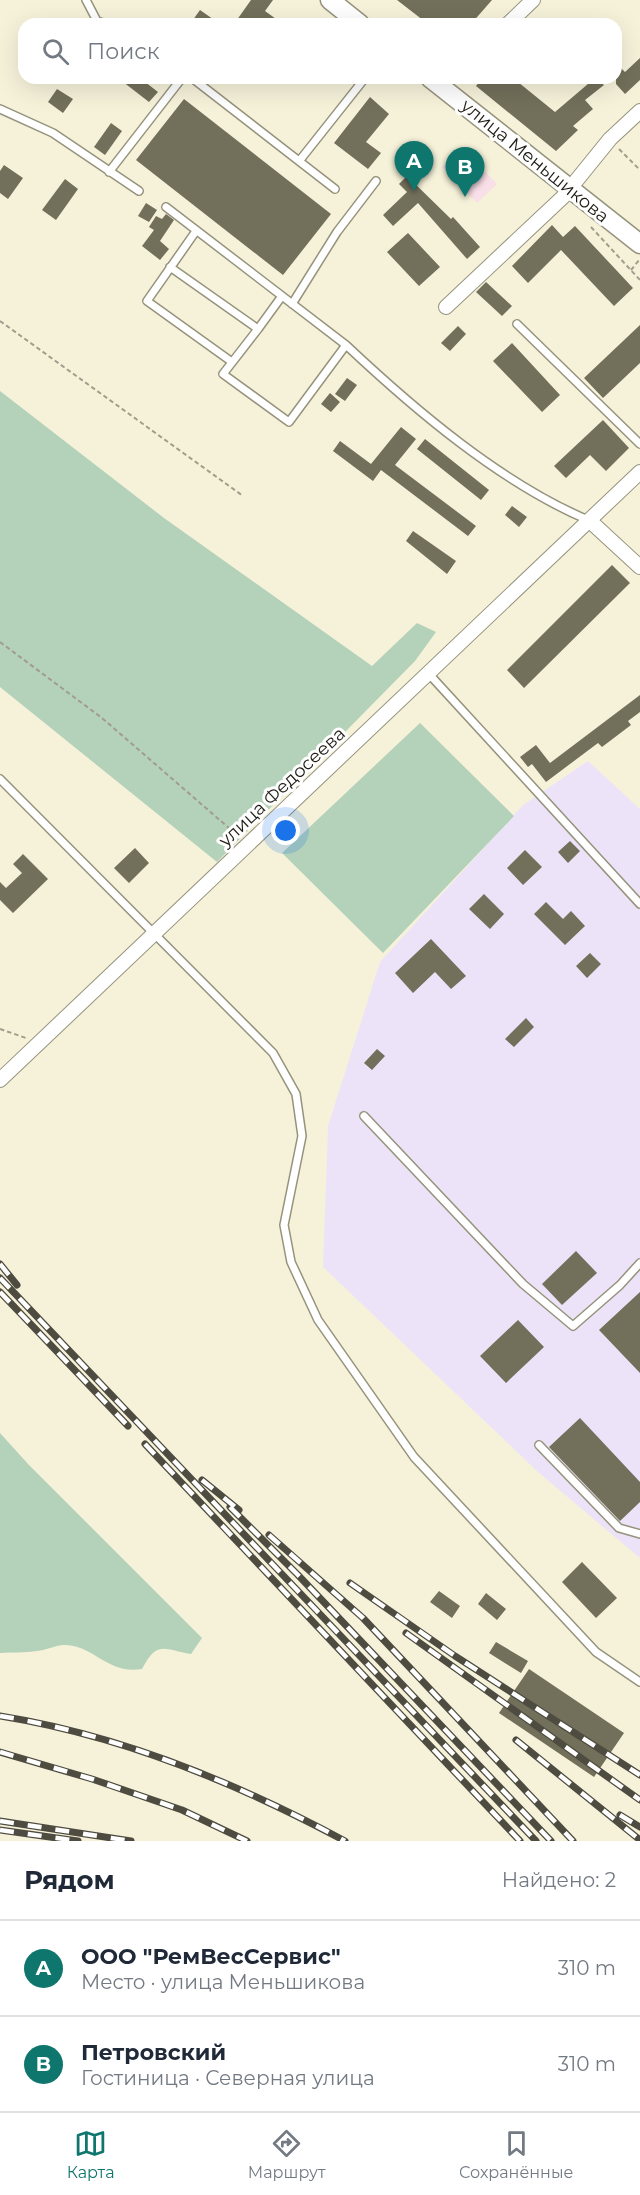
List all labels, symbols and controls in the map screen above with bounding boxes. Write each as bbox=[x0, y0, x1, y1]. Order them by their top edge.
search box bbox=[18, 18, 622, 84]
icon: search bbox=[39, 35, 72, 68]
text: Поиск bbox=[87, 38, 159, 65]
street label: улица Меньшикова bbox=[456, 94, 613, 227]
pin: A bbox=[394, 142, 434, 191]
pin: B bbox=[446, 148, 484, 197]
street label: улица Федосеева bbox=[213, 723, 350, 852]
your location bbox=[271, 816, 300, 845]
text: Рядом bbox=[24, 1864, 115, 1896]
text: Найдено: 2 bbox=[502, 1868, 616, 1892]
text: ООО "РемВесСервис" bbox=[81, 1943, 341, 1970]
text: A bbox=[36, 1956, 51, 1980]
text: 310 m bbox=[558, 1956, 616, 1980]
text: Место · улица Меньшикова bbox=[81, 1970, 365, 1994]
text: Петровский bbox=[81, 2039, 226, 2066]
text: B bbox=[36, 2052, 51, 2076]
text: 310 m bbox=[558, 2052, 616, 2076]
text: Гостиница · Северная улица bbox=[81, 2066, 375, 2090]
tab: Карта bbox=[67, 2127, 115, 2182]
tab: Маршрут bbox=[248, 2127, 326, 2182]
tab: Сохранённые bbox=[459, 2127, 573, 2182]

